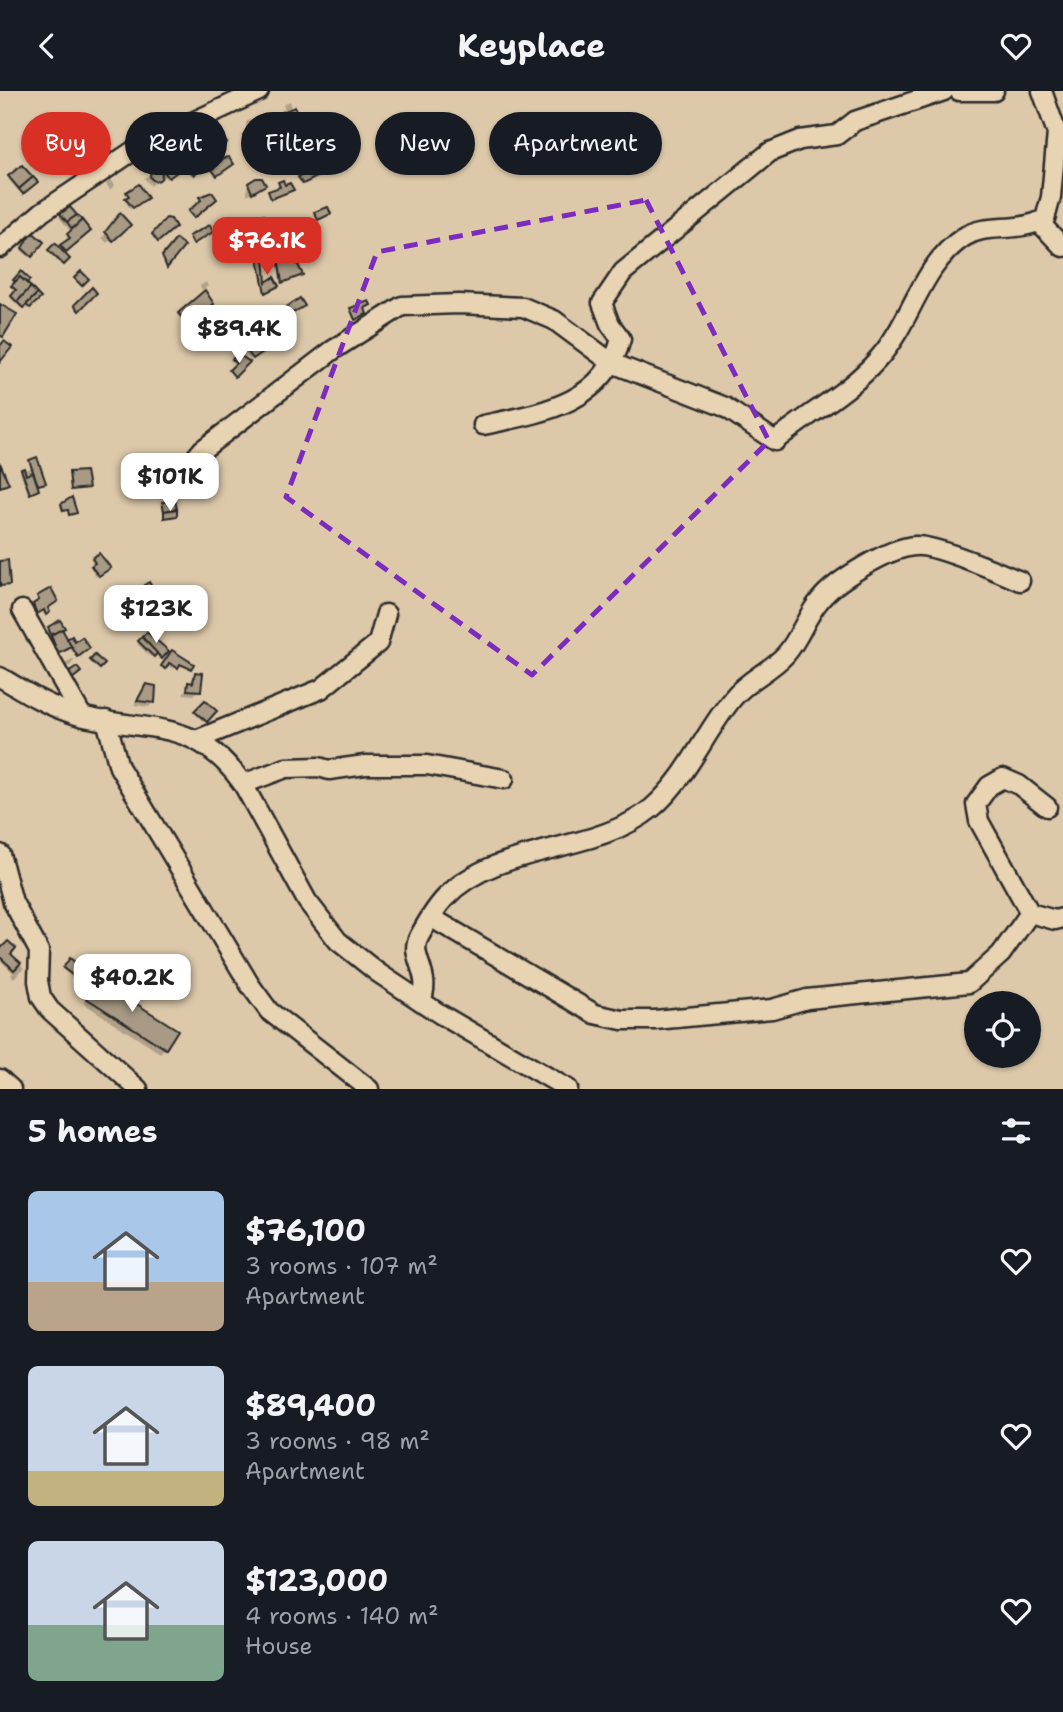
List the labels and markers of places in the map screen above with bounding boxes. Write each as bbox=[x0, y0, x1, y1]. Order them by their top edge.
pin: $76.1K bbox=[210, 218, 324, 277]
pin: $89.4K bbox=[182, 306, 296, 365]
pin: $101K bbox=[121, 453, 219, 513]
pin: $123K bbox=[107, 585, 205, 645]
pin: $40.2K bbox=[75, 955, 189, 1014]

